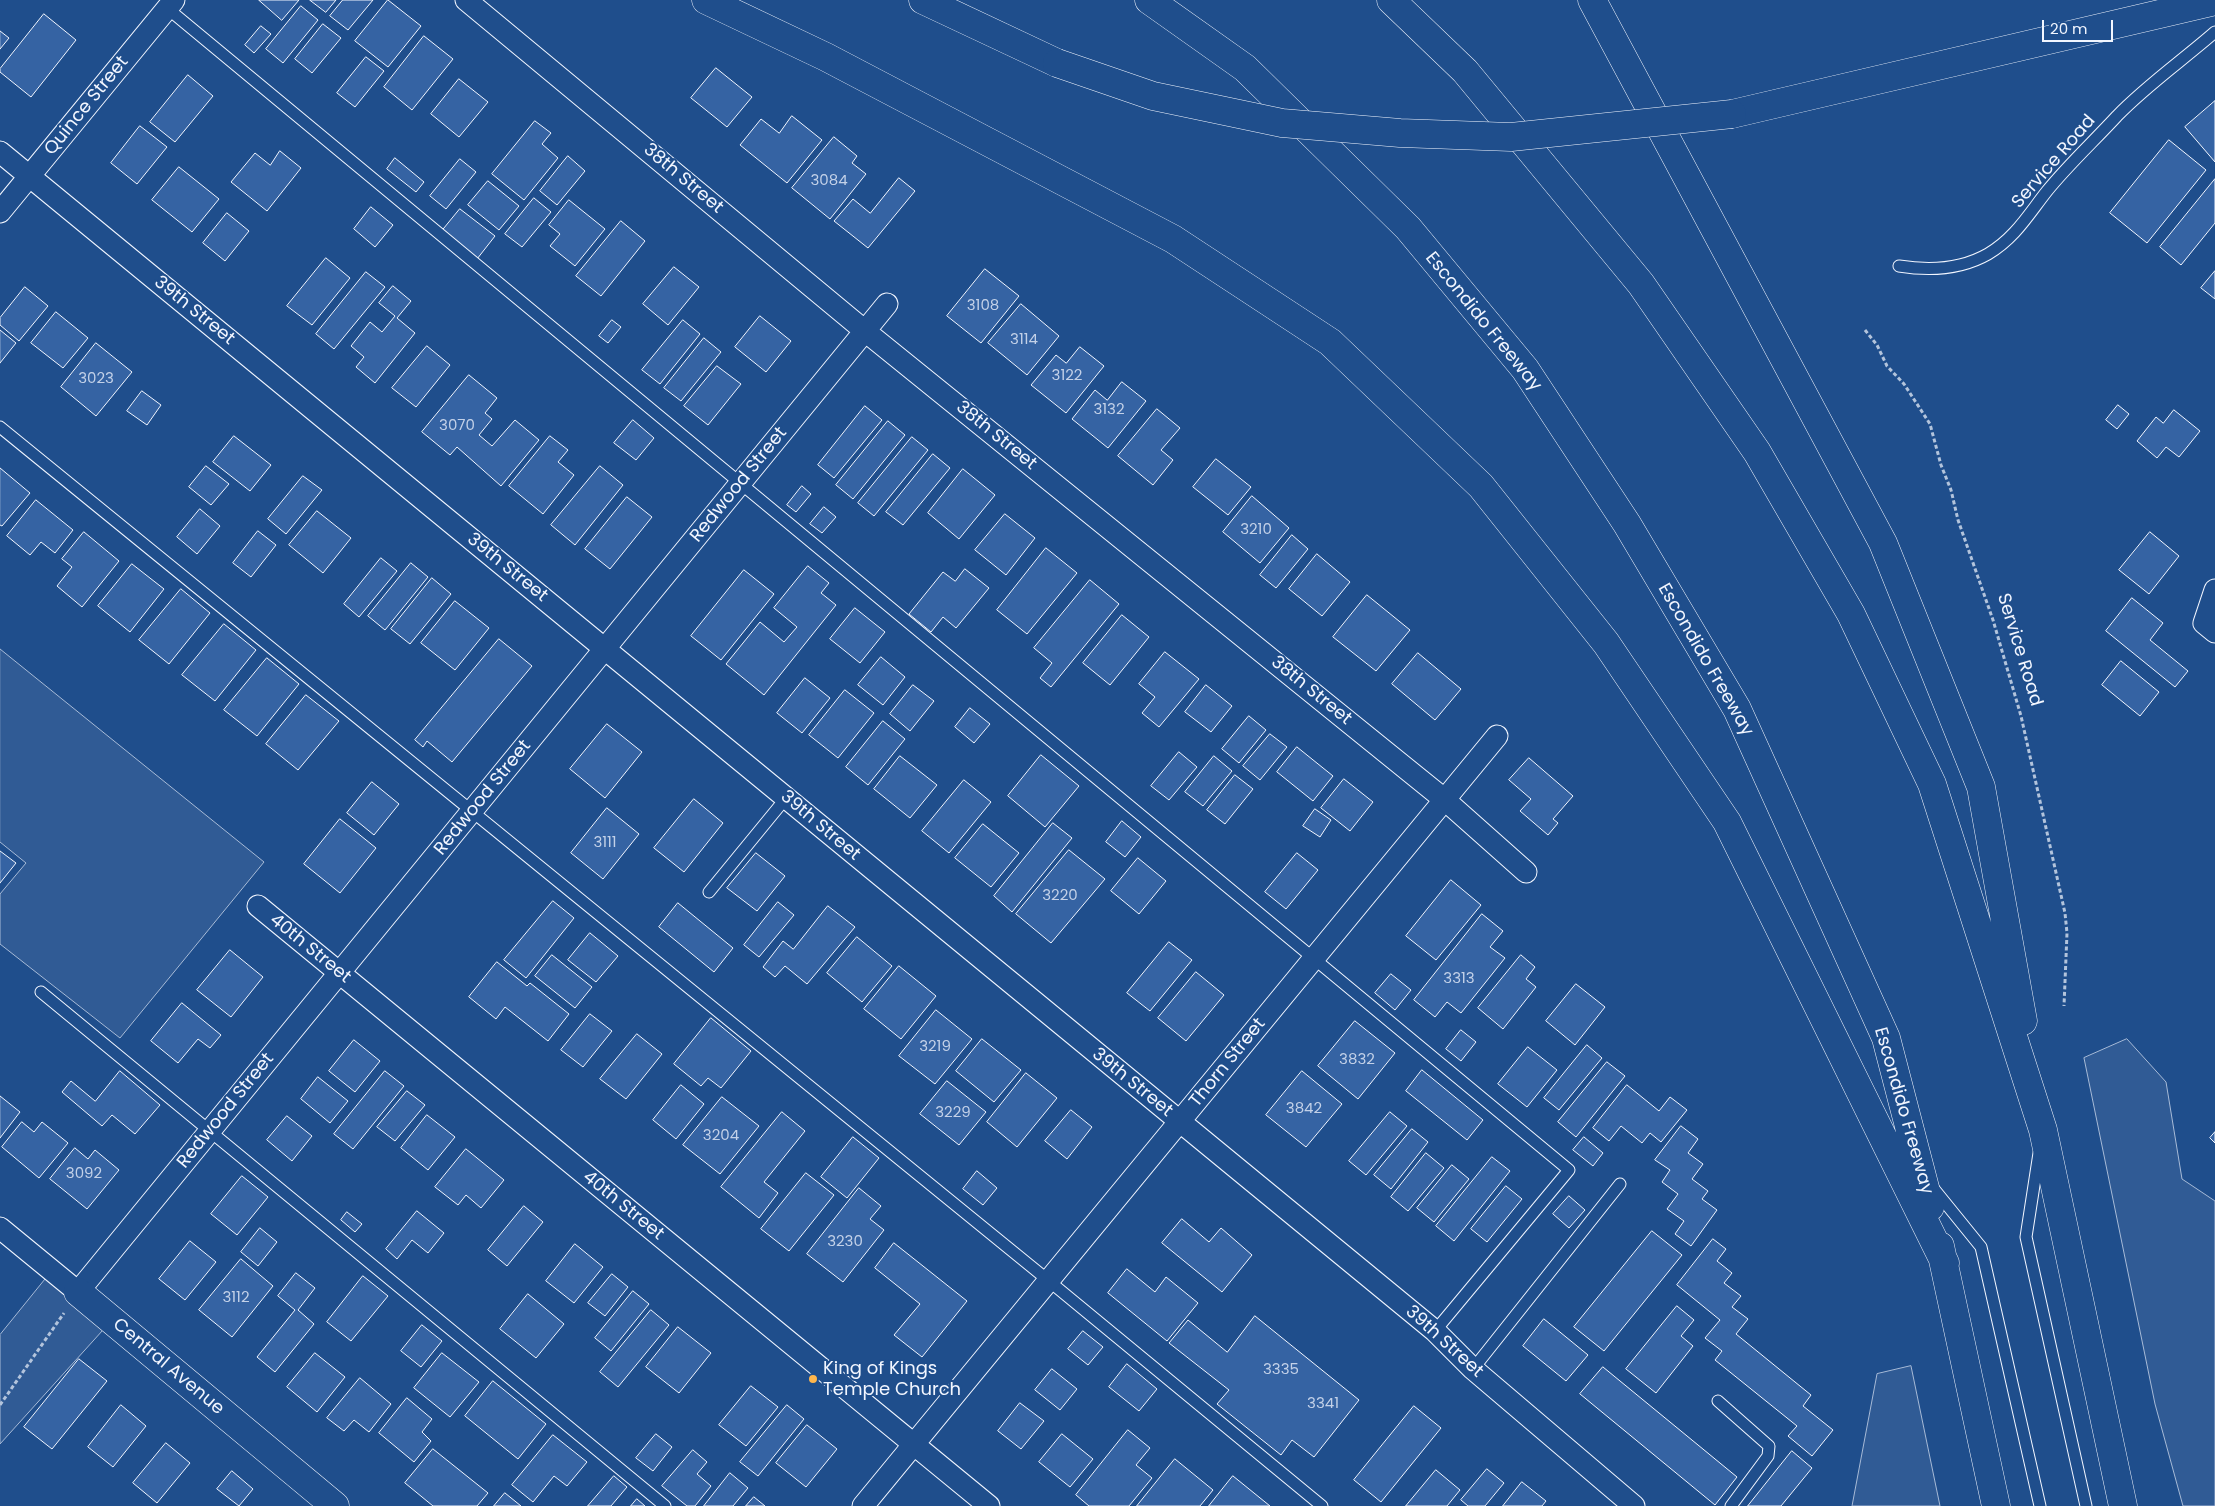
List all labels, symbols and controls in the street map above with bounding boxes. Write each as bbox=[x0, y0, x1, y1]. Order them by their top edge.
scale bar bbox=[2045, 10, 2116, 42]
text: 20 m bbox=[2050, 18, 2088, 39]
street label: Quince Street bbox=[40, 52, 134, 160]
street label: Service Road bbox=[2008, 111, 2100, 213]
street label: 38th Street bbox=[639, 139, 727, 219]
house number: 3084 bbox=[810, 172, 848, 190]
street label: Escondido Freeway bbox=[1420, 248, 1546, 396]
street label: 39th Street bbox=[149, 272, 239, 350]
house number: 3108 bbox=[967, 297, 999, 315]
house number: 3114 bbox=[1010, 331, 1038, 349]
house number: 3122 bbox=[1052, 367, 1082, 385]
house number: 3023 bbox=[78, 370, 114, 388]
street label: 38th Street bbox=[951, 397, 1041, 475]
house number: 3132 bbox=[1093, 401, 1125, 419]
house number: 3070 bbox=[439, 417, 475, 435]
street label: Redwood Street bbox=[686, 423, 792, 547]
house number: 3210 bbox=[1240, 521, 1272, 539]
street label: 39th Street bbox=[462, 529, 552, 607]
street label: Escondido Freeway bbox=[1652, 580, 1758, 740]
street label: Service Road bbox=[1992, 591, 2046, 709]
street label: 38th Street bbox=[1266, 652, 1356, 730]
street label: Redwood Street bbox=[430, 736, 536, 860]
street label: 39th Street bbox=[776, 786, 864, 866]
house number: 3111 bbox=[593, 834, 617, 852]
house number: 3220 bbox=[1042, 887, 1078, 905]
street label: 40th Street bbox=[265, 910, 355, 988]
house number: 3313 bbox=[1443, 970, 1475, 988]
street label: Thorn Street bbox=[1185, 1014, 1271, 1112]
street label: Escondido Freeway bbox=[1869, 1025, 1937, 1197]
house number: 3219 bbox=[919, 1038, 951, 1056]
street label: 39th Street bbox=[1087, 1044, 1177, 1122]
street label: Redwood Street bbox=[173, 1049, 279, 1173]
house number: 3832 bbox=[1339, 1051, 1375, 1069]
house number: 3842 bbox=[1286, 1100, 1322, 1118]
house number: 3229 bbox=[935, 1104, 971, 1122]
house number: 3204 bbox=[703, 1127, 739, 1145]
house number: 3092 bbox=[66, 1165, 102, 1183]
street label: 40th Street bbox=[578, 1167, 668, 1245]
house number: 3230 bbox=[827, 1233, 863, 1251]
house number: 3112 bbox=[222, 1289, 250, 1307]
street label: 39th Street bbox=[1401, 1301, 1487, 1383]
street label: Central Avenue bbox=[108, 1314, 228, 1420]
place label: King of Kings Temple Church bbox=[823, 1358, 961, 1400]
house number: 3335 bbox=[1263, 1361, 1299, 1379]
marker: King of Kings Temple Church bbox=[807, 1373, 819, 1385]
house number: 3341 bbox=[1307, 1395, 1339, 1413]

